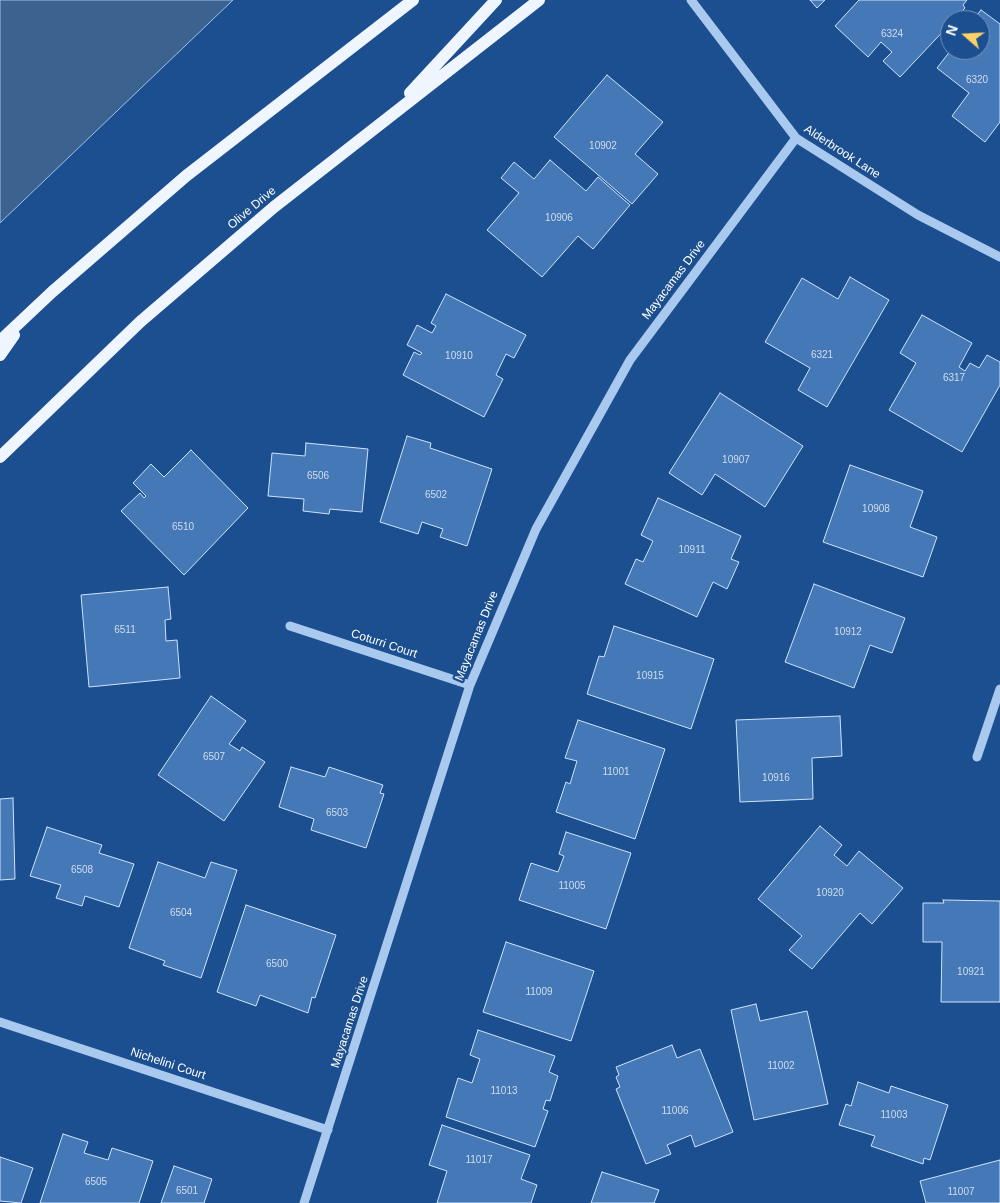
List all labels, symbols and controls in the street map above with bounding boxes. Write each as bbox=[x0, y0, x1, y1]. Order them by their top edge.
north arrow bbox=[940, 10, 990, 60]
text: N bbox=[943, 23, 961, 38]
house number: 6324 bbox=[881, 28, 903, 40]
house number: 6320 bbox=[966, 74, 988, 86]
street label: Alderbrook Lane bbox=[801, 122, 883, 182]
house number: 10902 bbox=[589, 140, 617, 152]
street label: Olive Drive bbox=[225, 184, 279, 232]
house number: 10906 bbox=[545, 212, 573, 224]
street label: Mayacamas Drive bbox=[639, 237, 709, 323]
house number: 6321 bbox=[811, 349, 833, 361]
house number: 10910 bbox=[445, 350, 473, 362]
house number: 6317 bbox=[943, 372, 965, 384]
house number: 10907 bbox=[722, 454, 750, 466]
house number: 6506 bbox=[307, 470, 329, 482]
house number: 6502 bbox=[425, 489, 447, 501]
house number: 10908 bbox=[862, 503, 890, 515]
house number: 6510 bbox=[172, 521, 194, 533]
house number: 10911 bbox=[678, 544, 706, 556]
street label: Mayacamas Drive bbox=[452, 589, 502, 683]
house number: 6511 bbox=[114, 624, 136, 636]
house number: 10912 bbox=[834, 626, 862, 638]
street label: Coturri Court bbox=[349, 627, 419, 661]
house number: 10915 bbox=[636, 670, 664, 682]
house number: 6507 bbox=[203, 751, 225, 763]
house number: 11001 bbox=[602, 766, 630, 778]
house number: 10916 bbox=[762, 772, 790, 784]
house number: 6503 bbox=[326, 807, 348, 819]
house number: 6508 bbox=[71, 864, 93, 876]
house number: 11005 bbox=[558, 880, 586, 892]
house number: 10920 bbox=[816, 887, 844, 899]
house number: 6504 bbox=[170, 907, 192, 919]
house number: 6500 bbox=[266, 958, 288, 970]
house number: 10921 bbox=[957, 966, 985, 978]
street label: Mayacamas Drive bbox=[328, 974, 372, 1070]
house number: 11009 bbox=[525, 986, 553, 998]
street label: Nichelini Court bbox=[129, 1045, 207, 1083]
house number: 11002 bbox=[767, 1060, 795, 1072]
house number: 11013 bbox=[490, 1085, 518, 1097]
house number: 11006 bbox=[661, 1105, 689, 1117]
house number: 11003 bbox=[880, 1109, 908, 1121]
house number: 11017 bbox=[465, 1154, 493, 1166]
house number: 6505 bbox=[85, 1176, 107, 1188]
house number: 6501 bbox=[176, 1185, 198, 1197]
house number: 11007 bbox=[947, 1186, 975, 1198]

